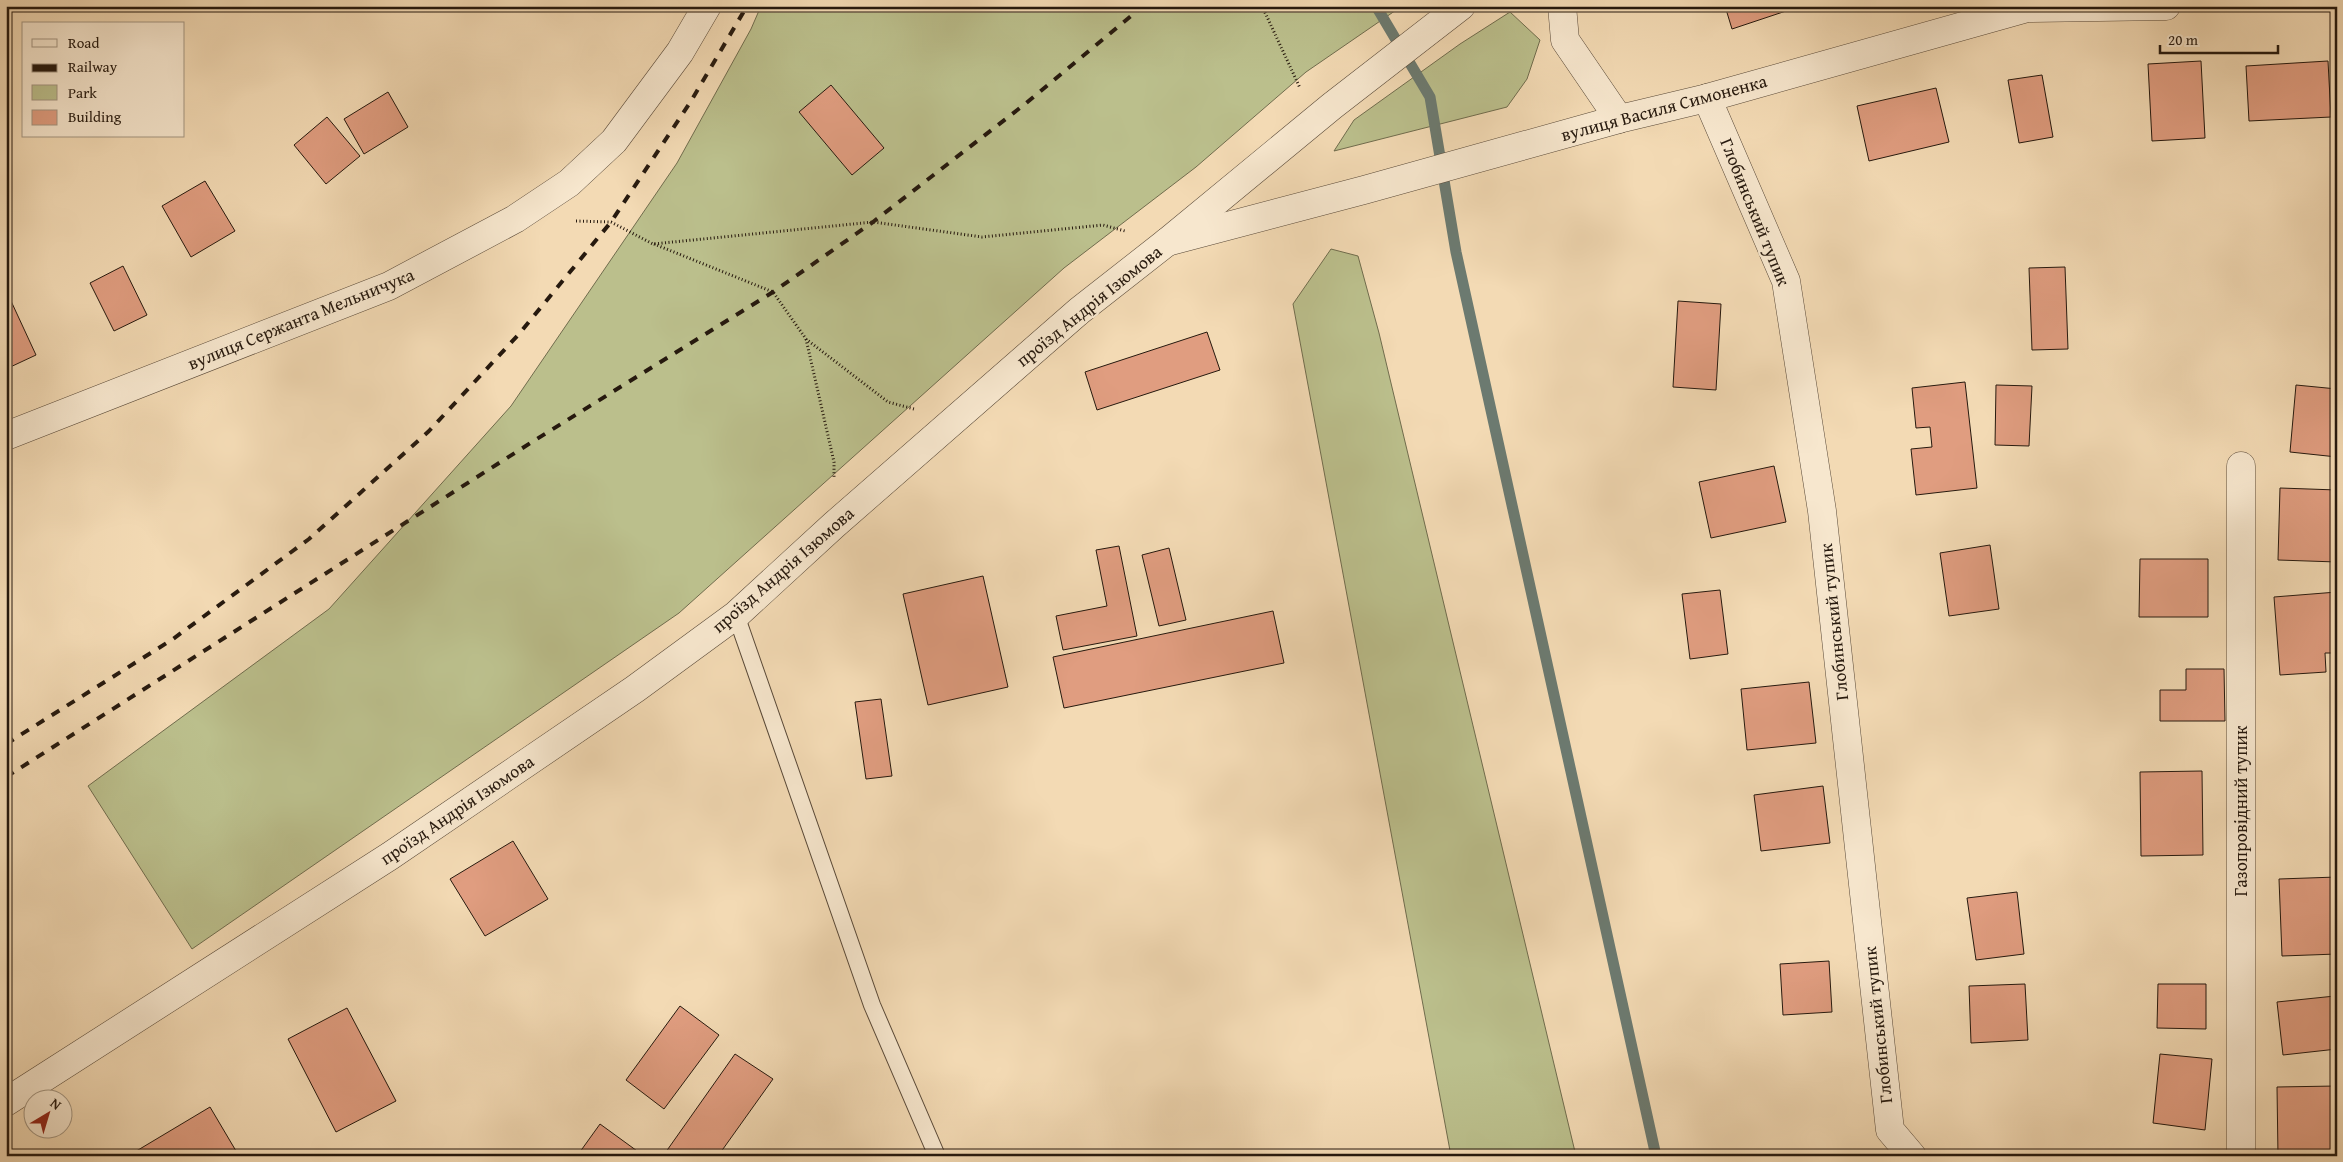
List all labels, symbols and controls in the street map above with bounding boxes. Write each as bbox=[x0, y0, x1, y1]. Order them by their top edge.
legend bbox=[22, 22, 185, 138]
scale bar bbox=[2160, 22, 2278, 54]
text: 20 m bbox=[2168, 29, 2199, 50]
text: Road bbox=[68, 32, 99, 53]
text: Railway bbox=[68, 56, 118, 77]
street label: вулиця Василя Симоненка bbox=[1558, 67, 1770, 148]
text: Park bbox=[68, 82, 97, 103]
text: Building bbox=[68, 106, 122, 127]
street label: Глобинський тупик bbox=[1713, 134, 1798, 290]
street label: проїзд Андрія Ізюмова bbox=[1010, 238, 1168, 373]
street label: вулиця Сержанта Мельничука bbox=[183, 261, 419, 376]
street label: проїзд Андрія Ізюмова bbox=[706, 500, 860, 639]
street label: Глобинський тупик bbox=[1812, 542, 1855, 702]
street label: Газопровідний тупик bbox=[2227, 725, 2254, 896]
street label: проїзд Андрія Ізюмова bbox=[374, 748, 540, 871]
street label: Глобинський тупик bbox=[1856, 945, 1899, 1105]
north arrow bbox=[22, 1090, 72, 1140]
text: N bbox=[46, 1093, 66, 1115]

